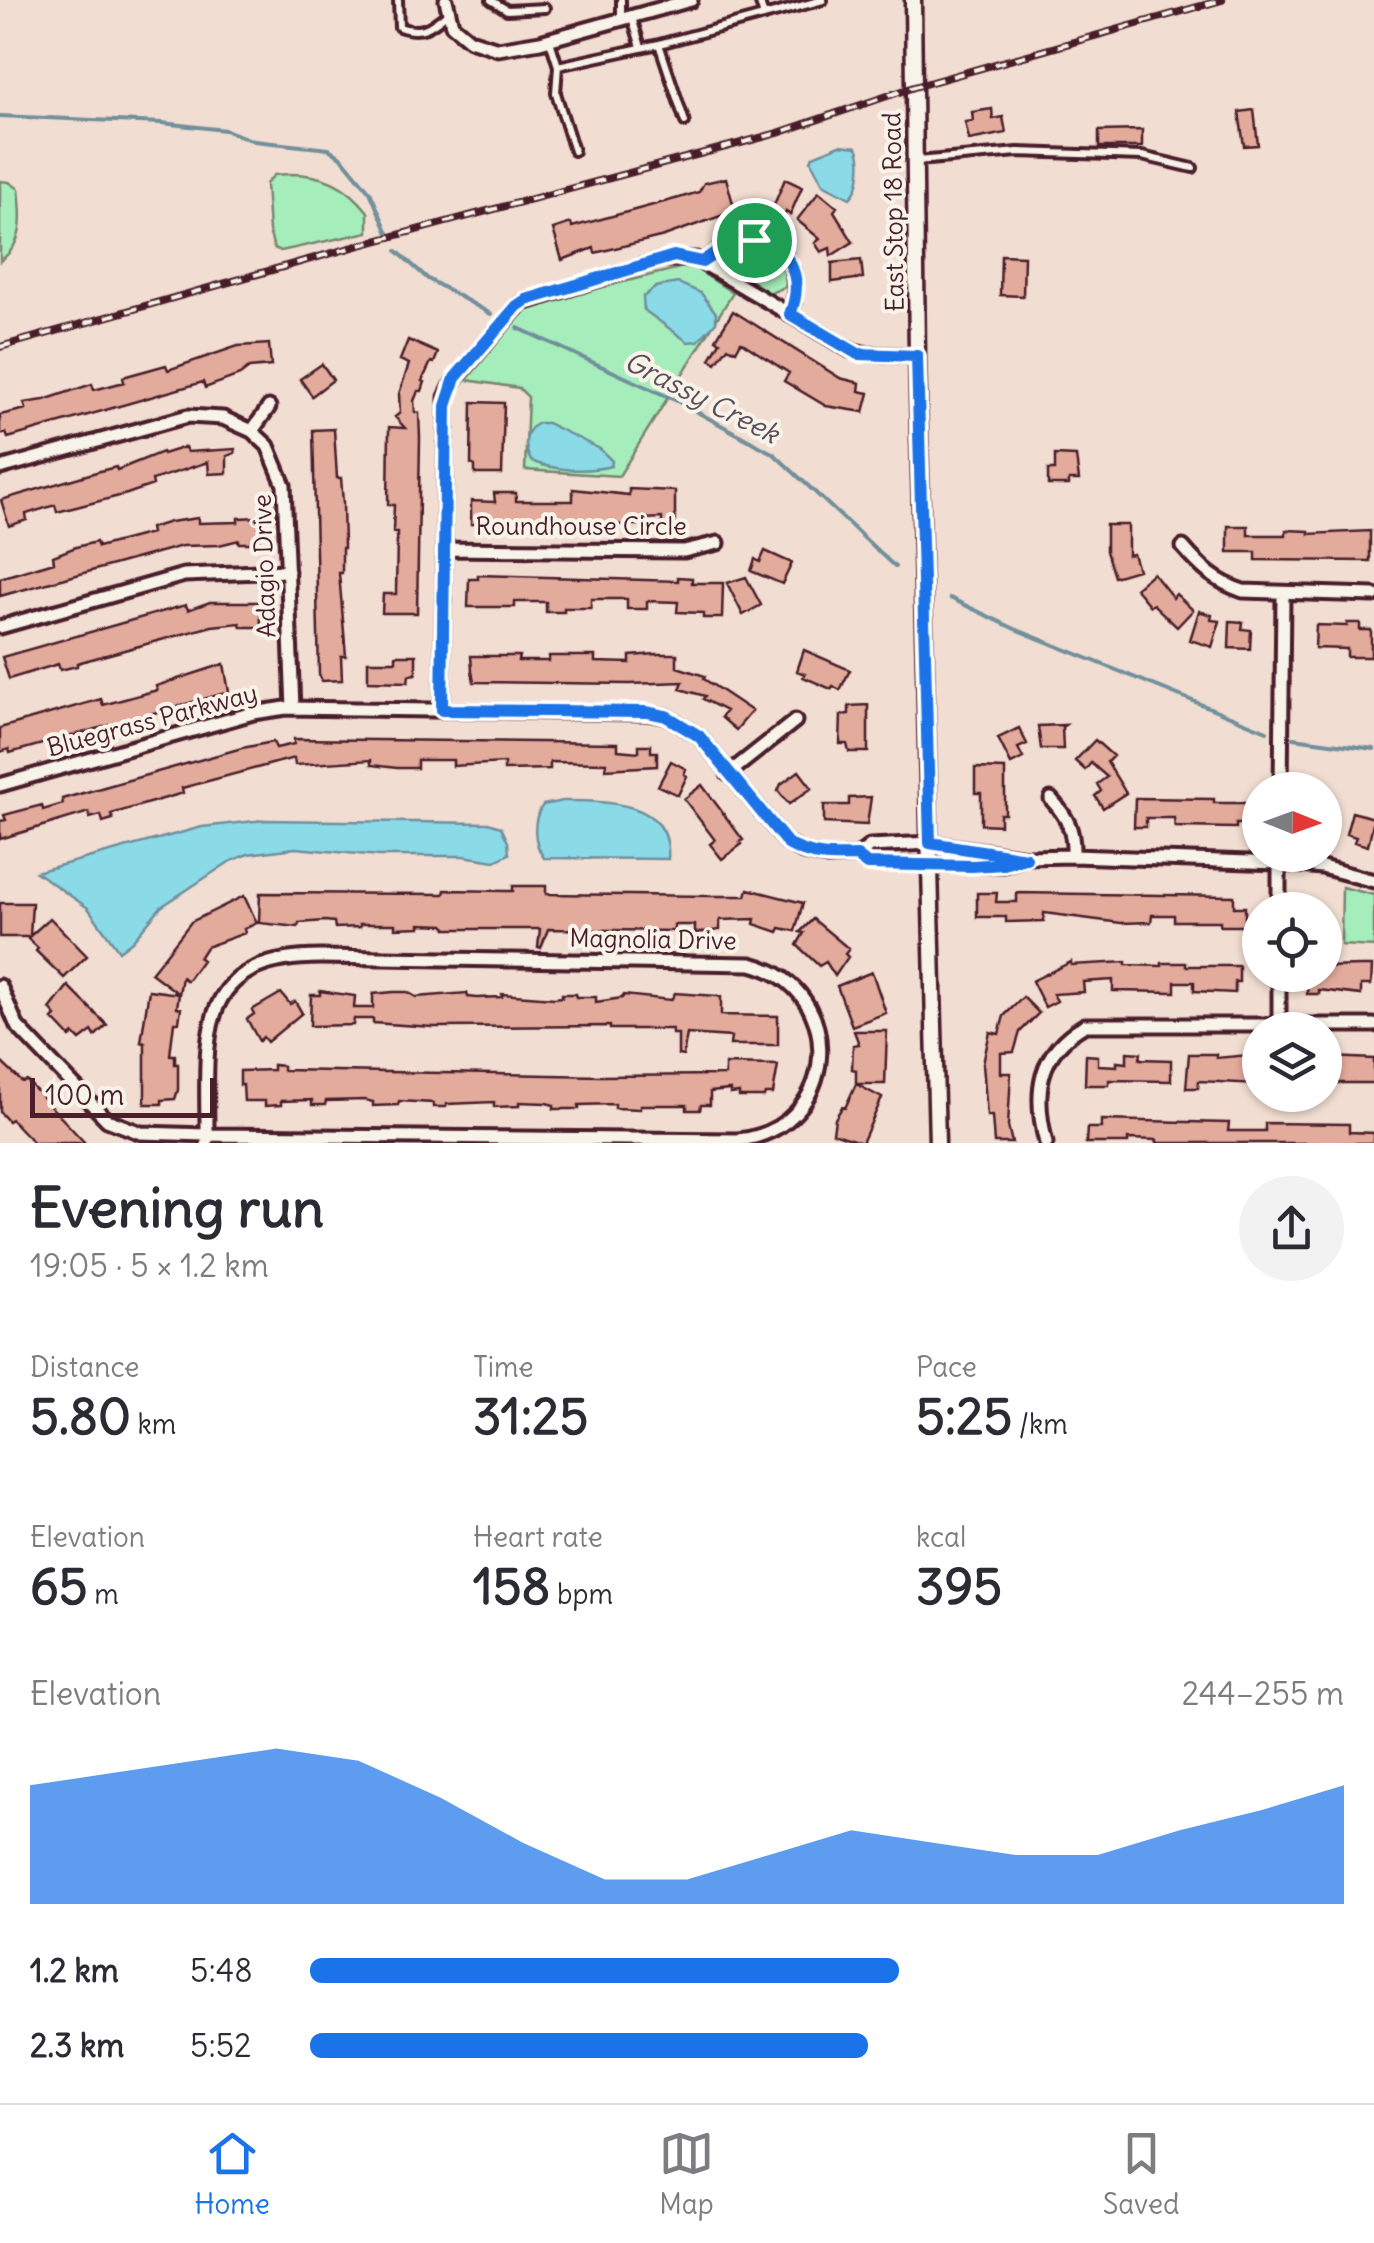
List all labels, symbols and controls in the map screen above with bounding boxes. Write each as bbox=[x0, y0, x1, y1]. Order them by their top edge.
street label: East Stop 18 Road bbox=[875, 112, 911, 312]
pin bbox=[712, 198, 797, 283]
icon: arrive bbox=[727, 213, 782, 268]
water label: Grassy Creek bbox=[619, 343, 787, 452]
street label: Adagio Drive bbox=[246, 494, 282, 638]
street label: Roundhouse Circle bbox=[475, 510, 687, 542]
street label: Bluegrass Parkway bbox=[43, 677, 261, 763]
north arrow bbox=[1242, 772, 1342, 872]
map controls bbox=[1242, 772, 1342, 1112]
button: locate bbox=[1242, 892, 1342, 992]
street label: Magnolia Drive bbox=[569, 922, 737, 956]
button: layers bbox=[1242, 1012, 1342, 1112]
scale bar bbox=[30, 1073, 215, 1118]
text: 100 m bbox=[45, 1077, 124, 1113]
text: Evening run bbox=[30, 1173, 324, 1242]
button: share bbox=[1239, 1176, 1344, 1281]
text: 19:05 · 5 × 1.2 km bbox=[30, 1245, 269, 1286]
text: Distance bbox=[30, 1349, 139, 1385]
text: Time bbox=[473, 1349, 534, 1385]
text: Pace bbox=[916, 1349, 977, 1385]
text: 5.80 bbox=[30, 1385, 131, 1448]
text: 31:25 bbox=[473, 1385, 588, 1448]
text: 5:25 bbox=[916, 1385, 1012, 1448]
text: km bbox=[131, 1406, 176, 1442]
text: /km bbox=[1012, 1406, 1068, 1442]
text: Elevation bbox=[30, 1519, 145, 1555]
text: Heart rate bbox=[473, 1519, 603, 1555]
text: kcal bbox=[916, 1519, 966, 1555]
text: 65 bbox=[30, 1555, 88, 1618]
text: 158 bbox=[473, 1555, 550, 1618]
text: 395 bbox=[916, 1555, 1002, 1618]
text: m bbox=[88, 1576, 119, 1612]
text: bpm bbox=[550, 1576, 613, 1612]
text: Elevation bbox=[30, 1673, 161, 1714]
text: 244–255 m bbox=[1182, 1673, 1344, 1714]
text: 1.2 km bbox=[30, 1950, 119, 1991]
text: 5:48 bbox=[190, 1950, 253, 1991]
text: 2.3 km bbox=[30, 2025, 124, 2066]
text: 5:52 bbox=[190, 2025, 252, 2066]
tab: Home bbox=[194, 2126, 270, 2222]
tab: Map bbox=[659, 2126, 714, 2222]
tab: Saved bbox=[1103, 2126, 1180, 2222]

